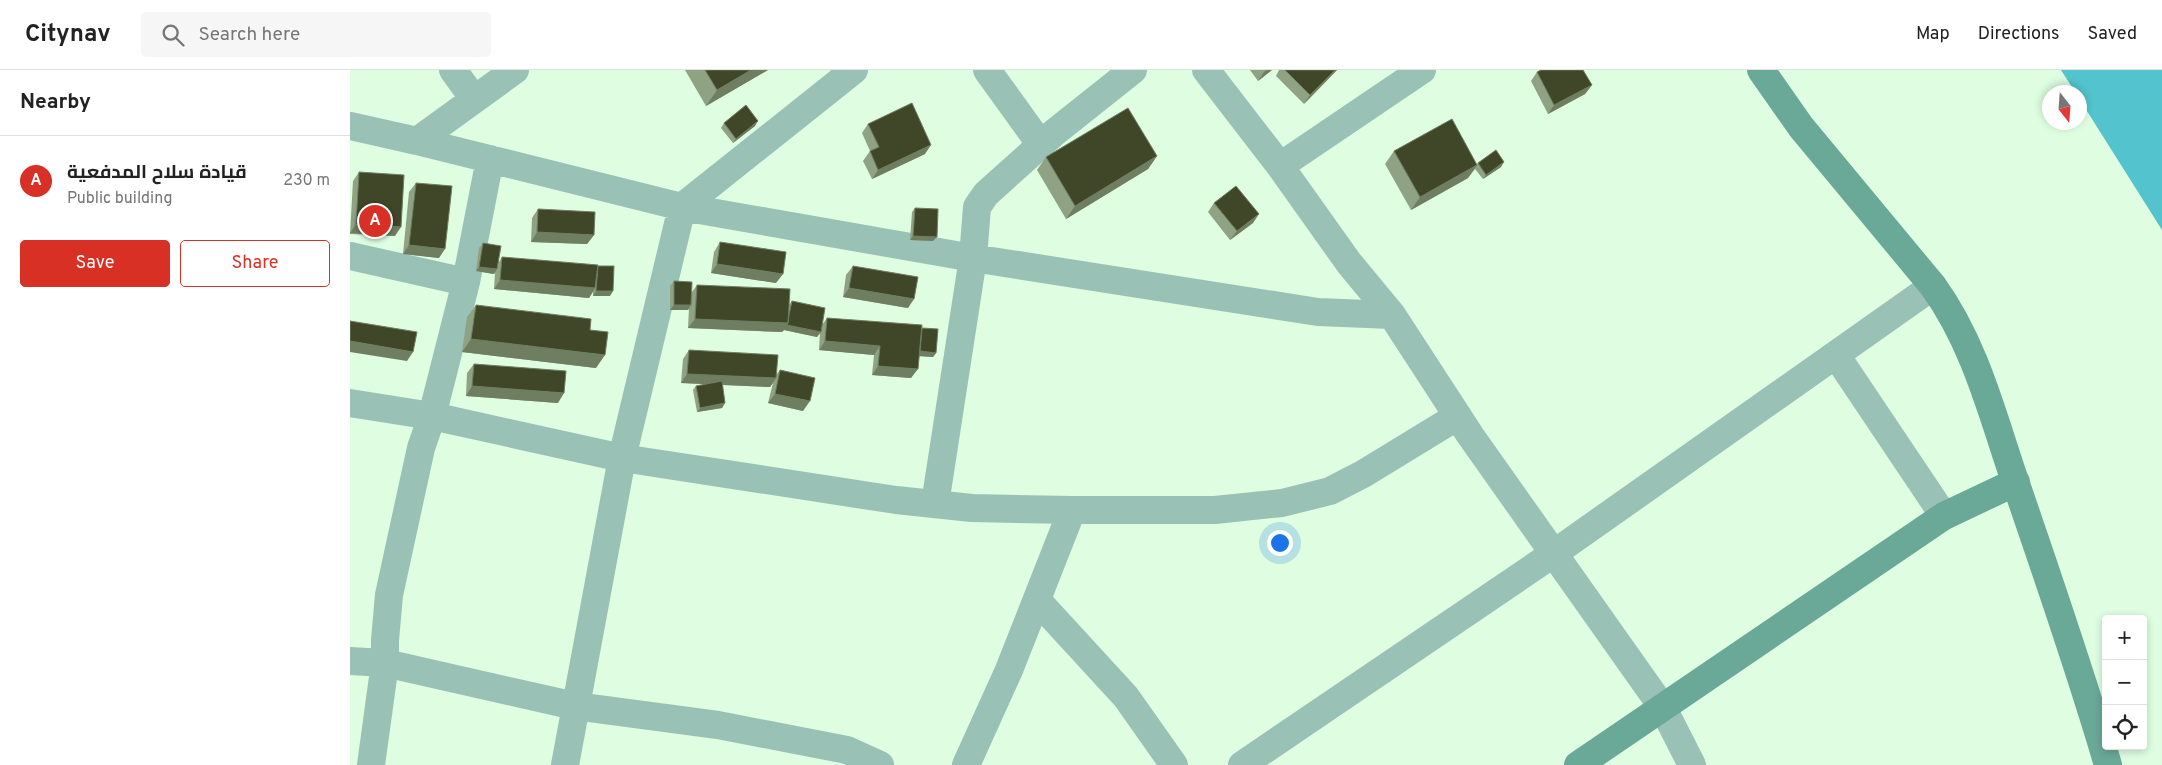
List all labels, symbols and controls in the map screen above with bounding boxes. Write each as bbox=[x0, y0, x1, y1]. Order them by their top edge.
search box bbox=[141, 12, 491, 57]
text: Citynav bbox=[25, 20, 111, 50]
icon: search bbox=[159, 21, 187, 49]
text: Search here bbox=[199, 23, 300, 47]
text: Map bbox=[1916, 23, 1950, 46]
text: Directions bbox=[1978, 23, 2060, 46]
text: Saved bbox=[2088, 23, 2137, 46]
north arrow bbox=[2042, 85, 2087, 130]
text: Nearby bbox=[20, 89, 91, 116]
text: قيادة سلاح المدفعية bbox=[67, 161, 247, 185]
text: A bbox=[30, 171, 42, 191]
text: 230 m bbox=[283, 171, 330, 191]
text: Public building bbox=[67, 189, 172, 209]
pin: A bbox=[359, 202, 391, 240]
button: Save bbox=[20, 240, 170, 287]
button: Share bbox=[180, 240, 330, 287]
your location bbox=[1267, 530, 1293, 556]
map controls bbox=[2102, 615, 2147, 750]
button: + bbox=[2102, 615, 2147, 660]
button: − bbox=[2102, 660, 2147, 705]
button: locate bbox=[2102, 705, 2147, 750]

